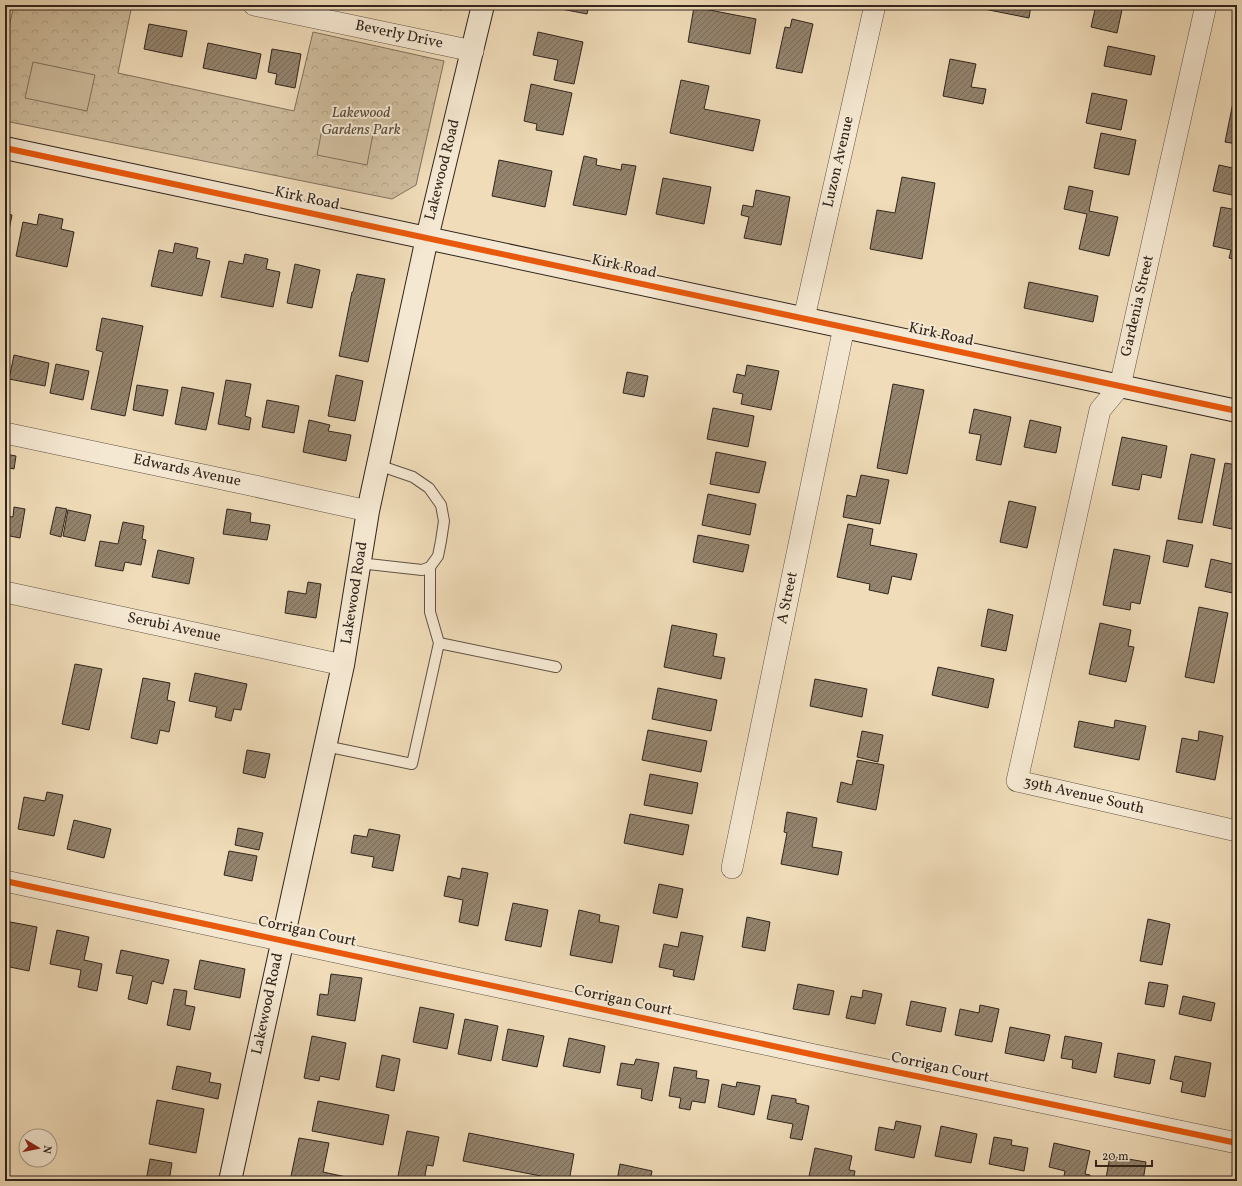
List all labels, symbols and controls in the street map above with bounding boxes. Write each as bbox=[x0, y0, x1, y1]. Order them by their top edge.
street label: Beverly Drive bbox=[353, 15, 445, 55]
park label: Lakewood Gardens Park bbox=[321, 103, 401, 141]
street label: Luzon Avenue bbox=[818, 114, 860, 210]
street label: Lakewood Road bbox=[420, 117, 466, 223]
street label: Kirk Road bbox=[273, 182, 341, 216]
street label: Kirk Road bbox=[590, 250, 658, 284]
street label: Gardenia Street bbox=[1116, 253, 1160, 359]
street label: Kirk Road bbox=[907, 318, 975, 352]
street label: Edwards Avenue bbox=[131, 449, 243, 493]
street label: Lakewood Road bbox=[337, 540, 373, 646]
street label: A Street bbox=[772, 570, 804, 626]
street label: Serubi Avenue bbox=[125, 608, 223, 648]
street label: 39th Avenue South bbox=[1022, 772, 1147, 820]
street label: Corrigan Court bbox=[256, 911, 358, 953]
street label: Lakewood Road bbox=[247, 951, 289, 1057]
street label: Corrigan Court bbox=[572, 980, 674, 1022]
street label: Corrigan Court bbox=[889, 1047, 991, 1089]
north arrow bbox=[18, 1128, 58, 1168]
scale bar bbox=[1096, 1142, 1152, 1168]
text: N bbox=[38, 1144, 54, 1155]
text: 20 m bbox=[1102, 1149, 1129, 1165]

